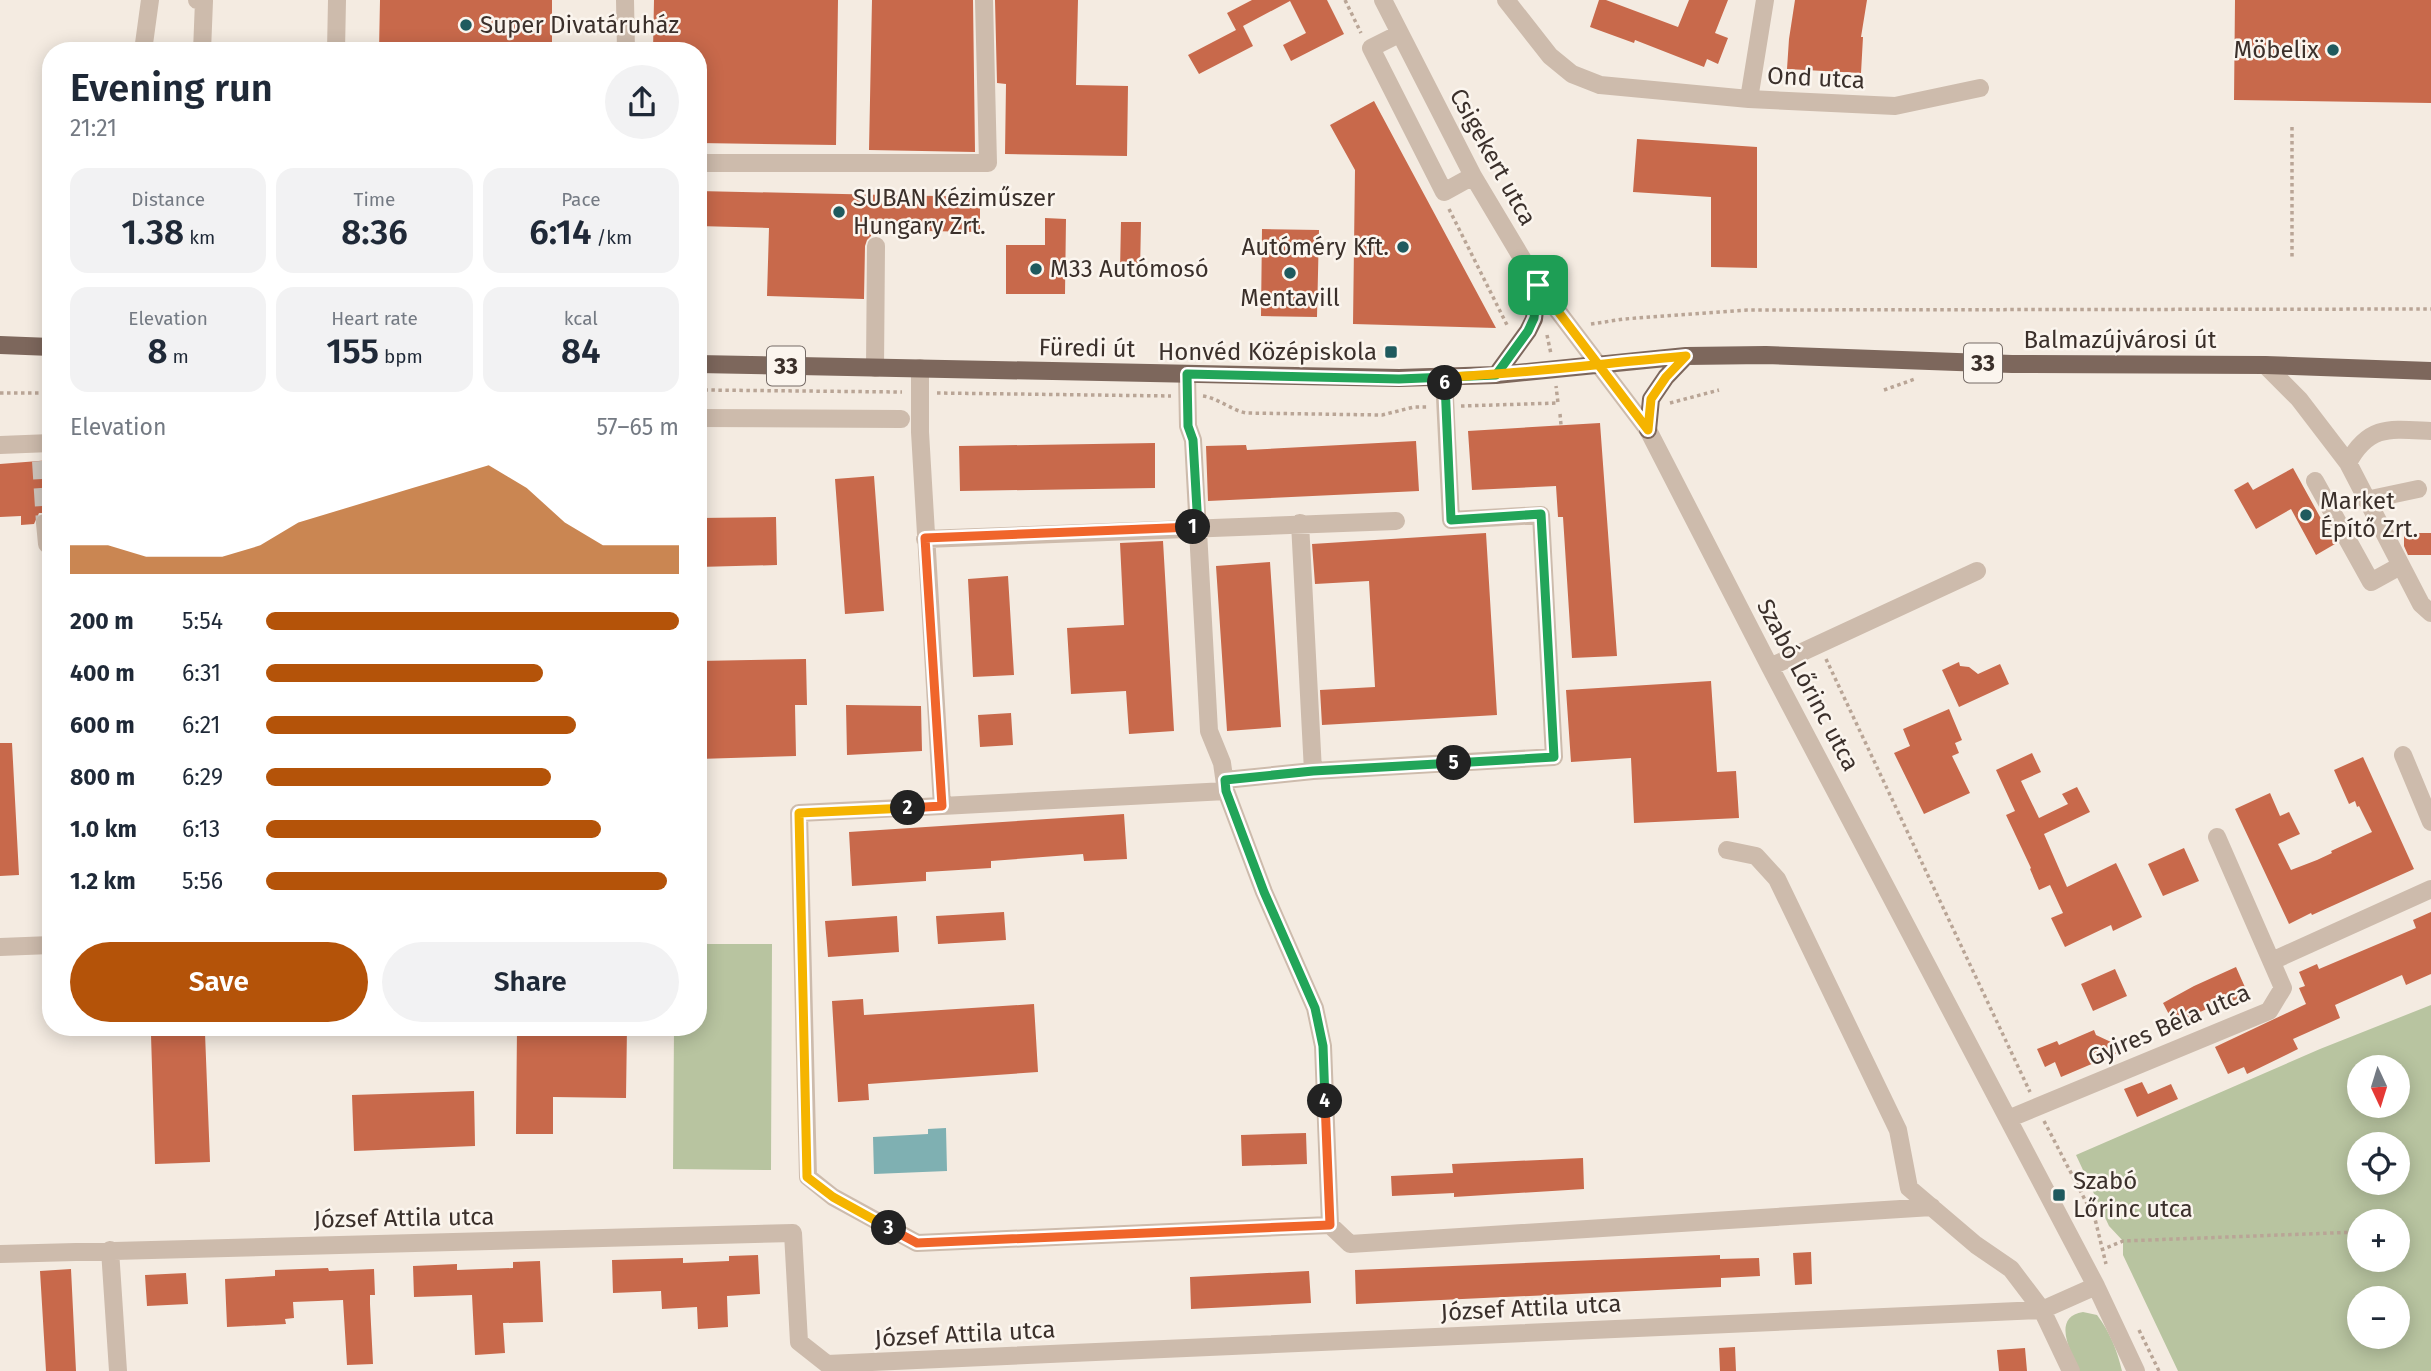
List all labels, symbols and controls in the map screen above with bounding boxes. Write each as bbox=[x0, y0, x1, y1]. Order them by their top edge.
place label: Super Divatáruház bbox=[480, 11, 679, 39]
marker: Super Divatáruház bbox=[458, 17, 474, 33]
place label: Möbelix bbox=[2234, 36, 2319, 64]
marker: Möbelix bbox=[2325, 42, 2341, 58]
street label: Ond utca bbox=[1766, 61, 1866, 95]
text: Evening run bbox=[70, 65, 273, 111]
button: share bbox=[605, 65, 679, 139]
street label: Csigekert utca bbox=[1444, 84, 1542, 230]
text: 21:21 bbox=[70, 114, 117, 142]
place label: SUBAN Kéziműszer Hungary Zrt. bbox=[853, 184, 1056, 240]
text: Distance bbox=[131, 188, 205, 211]
text: Time bbox=[354, 188, 395, 211]
text: Pace bbox=[561, 188, 601, 211]
marker: SUBAN Kéziműszer Hungary Zrt. bbox=[831, 204, 847, 220]
text: 1.38 bbox=[121, 211, 184, 253]
text: 8:36 bbox=[341, 211, 408, 253]
text: 6:14 bbox=[529, 211, 591, 253]
text: km bbox=[184, 226, 215, 249]
text: /km bbox=[591, 226, 632, 249]
place label: Autóméry Kft. bbox=[1242, 233, 1389, 261]
marker: Autóméry Kft. bbox=[1395, 239, 1411, 255]
place label: M33 Autómosó bbox=[1050, 255, 1209, 283]
pin bbox=[1508, 255, 1568, 315]
marker: M33 Autómosó bbox=[1028, 261, 1044, 277]
marker: Mentavill bbox=[1282, 265, 1298, 281]
icon: arrive bbox=[1519, 266, 1557, 304]
place label: Mentavill bbox=[1240, 284, 1340, 312]
text: Elevation bbox=[128, 307, 208, 330]
text: Heart rate bbox=[331, 307, 418, 330]
text: kcal bbox=[564, 307, 598, 330]
street label: Balmazújvárosi út bbox=[2023, 326, 2217, 354]
text: 8 bbox=[147, 330, 168, 372]
text: 155 bbox=[326, 330, 379, 372]
text: 84 bbox=[561, 330, 601, 372]
street label: Füredi út bbox=[1038, 333, 1136, 363]
place label: Honvéd Középiskola bbox=[1158, 338, 1377, 366]
marker: Honvéd Középiskola bbox=[1383, 344, 1399, 360]
road number: 33 bbox=[1964, 344, 2002, 382]
text: m bbox=[168, 345, 189, 368]
text: bpm bbox=[379, 345, 423, 368]
road number: 33 bbox=[767, 346, 805, 386]
pin: 6 bbox=[1428, 366, 1462, 400]
text: 6 bbox=[1439, 371, 1450, 394]
text: Elevation bbox=[70, 413, 166, 441]
text: 57–65 m bbox=[596, 413, 679, 441]
place label: Market Építő Zrt. bbox=[2320, 487, 2418, 543]
marker: Market Építő Zrt. bbox=[2298, 507, 2314, 523]
pin: 1 bbox=[1176, 510, 1210, 544]
text: 1 bbox=[1188, 515, 1197, 538]
street label: Szabó Lőrinc utca bbox=[1751, 594, 1865, 776]
text: 200 m bbox=[70, 607, 134, 635]
text: 5:54 bbox=[182, 607, 223, 635]
text: 400 m bbox=[70, 659, 135, 687]
text: 6:31 bbox=[182, 659, 221, 687]
text: 600 m bbox=[70, 711, 135, 739]
text: 6:21 bbox=[182, 711, 221, 739]
pin: 5 bbox=[1436, 746, 1472, 780]
text: 5 bbox=[1448, 751, 1459, 774]
text: 800 m bbox=[70, 763, 135, 791]
text: 6:29 bbox=[182, 763, 223, 791]
pin: 2 bbox=[890, 790, 926, 826]
text: 2 bbox=[903, 796, 912, 819]
text: 1.0 km bbox=[70, 815, 137, 843]
text: 6:13 bbox=[182, 815, 220, 843]
text: 1.2 km bbox=[70, 867, 136, 895]
text: 5:56 bbox=[182, 867, 223, 895]
button: Save bbox=[70, 942, 368, 1022]
button: Share bbox=[382, 942, 679, 1022]
street label: Gyires Béla utca bbox=[2084, 978, 2254, 1072]
north arrow bbox=[2347, 1055, 2410, 1118]
map controls bbox=[2347, 1055, 2410, 1349]
pin: 4 bbox=[1308, 1084, 1342, 1118]
text: 4 bbox=[1319, 1089, 1330, 1112]
button: locate bbox=[2347, 1132, 2410, 1195]
place label: Szabó Lőrinc utca bbox=[2073, 1167, 2193, 1223]
marker: Szabó Lőrinc utca bbox=[2051, 1187, 2067, 1203]
street label: József Attila utca bbox=[313, 1202, 495, 1234]
button: + bbox=[2347, 1209, 2410, 1272]
pin: 3 bbox=[872, 1210, 906, 1246]
text: 3 bbox=[884, 1216, 893, 1239]
button: − bbox=[2347, 1286, 2410, 1349]
street label: József Attila utca bbox=[1440, 1289, 1622, 1327]
street label: József Attila utca bbox=[874, 1315, 1056, 1353]

